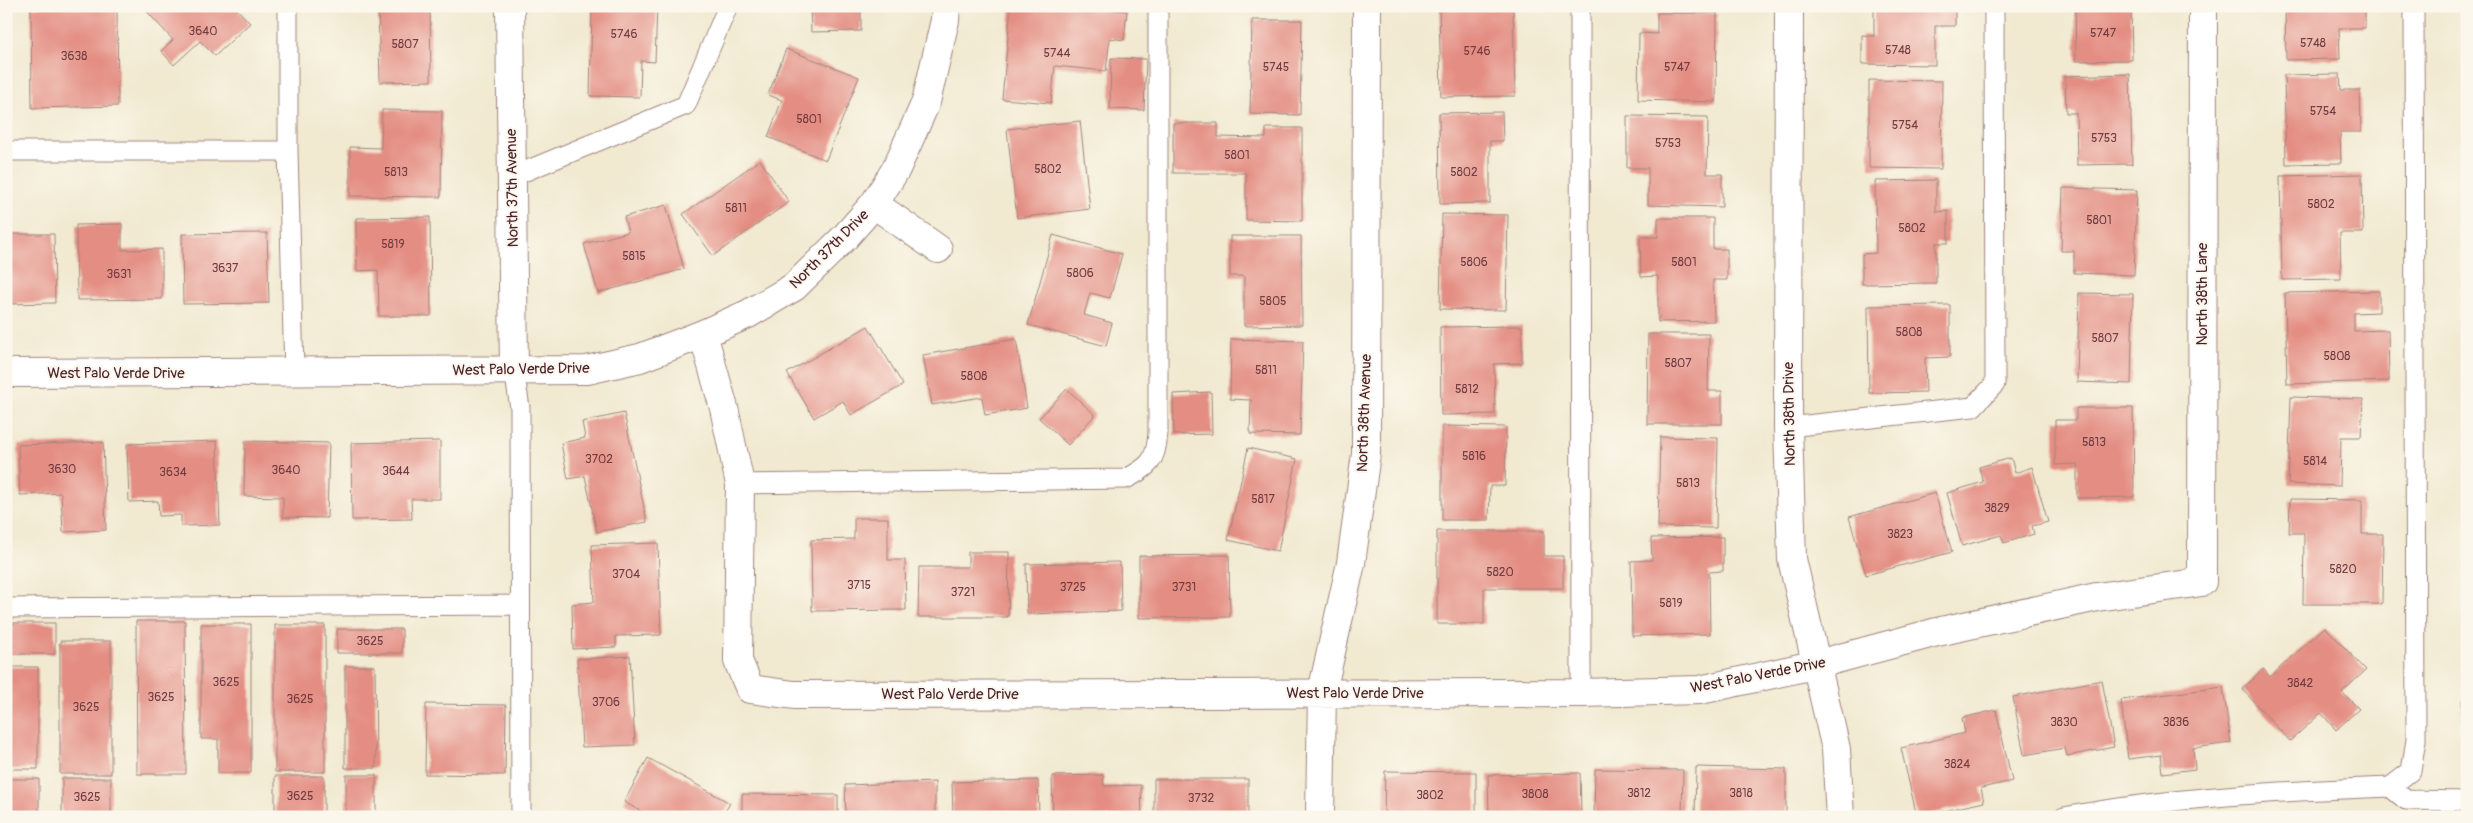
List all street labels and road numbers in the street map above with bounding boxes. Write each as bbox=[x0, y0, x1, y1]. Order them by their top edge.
street label: North 37th Avenue bbox=[502, 128, 523, 247]
street label: North 37th Drive bbox=[786, 205, 873, 293]
street label: North 38th Lane bbox=[2193, 242, 2212, 346]
street label: North 38th Avenue bbox=[1353, 353, 1376, 472]
street label: West Palo Verde Drive bbox=[452, 359, 590, 380]
street label: North 38th Drive bbox=[1779, 361, 1800, 466]
street label: West Palo Verde Drive bbox=[47, 364, 185, 383]
street label: West Palo Verde Drive bbox=[1689, 653, 1828, 698]
street label: West Palo Verde Drive bbox=[1286, 684, 1424, 703]
street label: West Palo Verde Drive bbox=[881, 685, 1019, 704]

